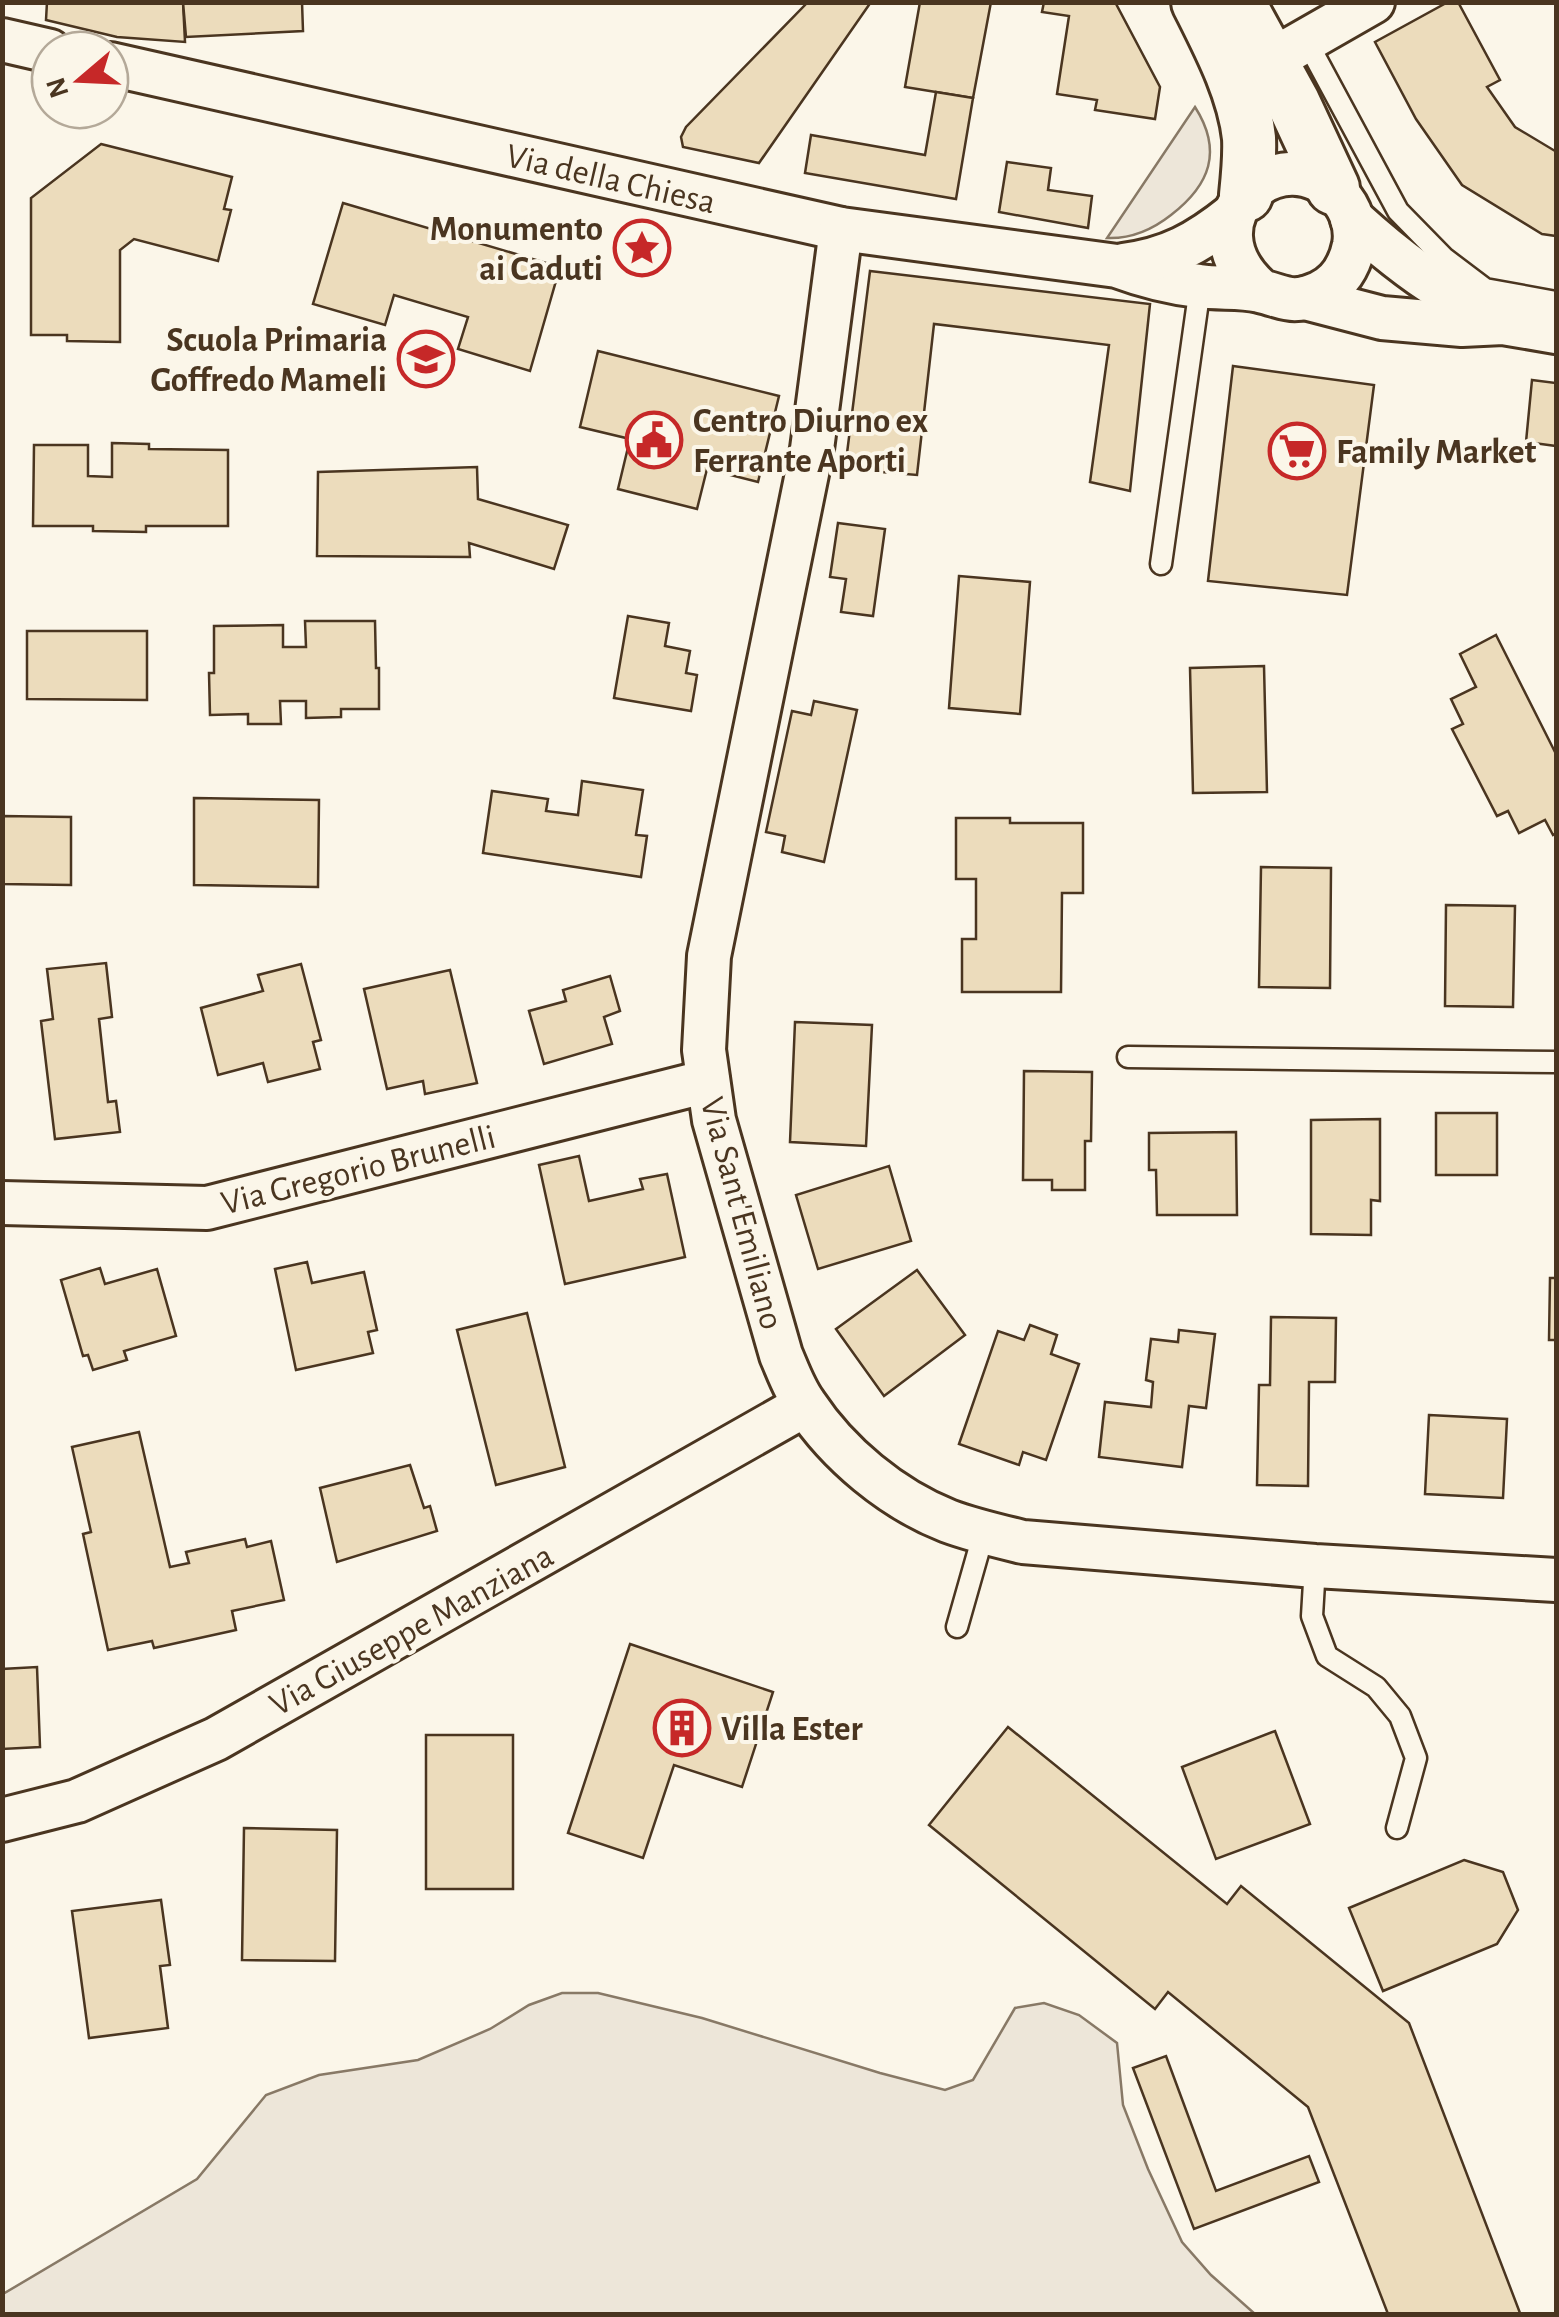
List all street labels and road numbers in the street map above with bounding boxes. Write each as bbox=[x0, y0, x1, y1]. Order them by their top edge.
street label: Via della Chiesa bbox=[503, 138, 719, 221]
street label: Via Sant'Emiliano bbox=[694, 1094, 789, 1333]
street label: Via Gregorio Brunelli bbox=[218, 1119, 499, 1221]
street label: Via Giuseppe Manziana bbox=[264, 1538, 559, 1723]

